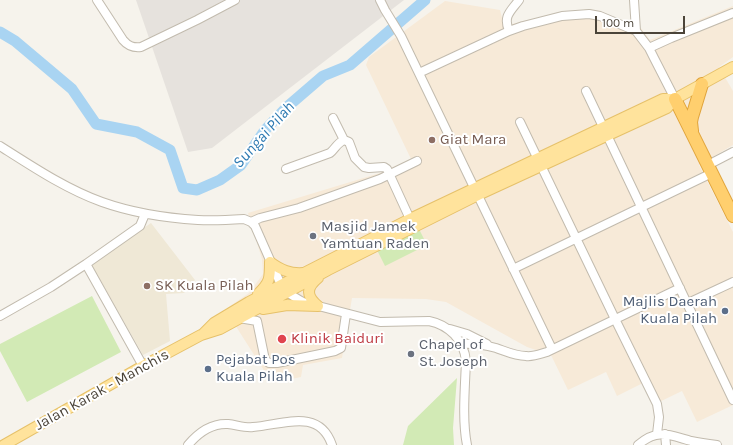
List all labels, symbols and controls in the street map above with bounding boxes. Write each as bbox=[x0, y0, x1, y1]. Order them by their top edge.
scale bar bbox=[597, 8, 687, 34]
text: 100 m bbox=[602, 16, 634, 30]
water label: Sungai Pilah bbox=[229, 98, 299, 172]
place label: Giat Mara bbox=[440, 131, 506, 149]
marker: Giat Mara bbox=[427, 135, 437, 145]
place label: Masjid Jamek Yamtuan Raden bbox=[321, 218, 429, 253]
marker: Masjid Jamek Yamtuan Raden bbox=[308, 231, 318, 241]
place label: SK Kuala Pilah bbox=[155, 277, 253, 295]
marker: SK Kuala Pilah bbox=[142, 281, 152, 291]
place label: Majlis Daerah Kuala Pilah bbox=[623, 293, 717, 328]
marker: Majlis Daerah Kuala Pilah bbox=[720, 306, 730, 316]
place label: Klinik Baiduri bbox=[291, 330, 384, 348]
marker: Klinik Baiduri bbox=[276, 333, 288, 345]
place label: Chapel of St. Joseph bbox=[419, 336, 488, 371]
street label: Jalan Karak - Manchis bbox=[32, 346, 172, 434]
marker: Chapel of St. Joseph bbox=[406, 349, 416, 359]
place label: Pejabat Pos Kuala Pilah bbox=[216, 351, 296, 386]
marker: Pejabat Pos Kuala Pilah bbox=[203, 364, 213, 374]

